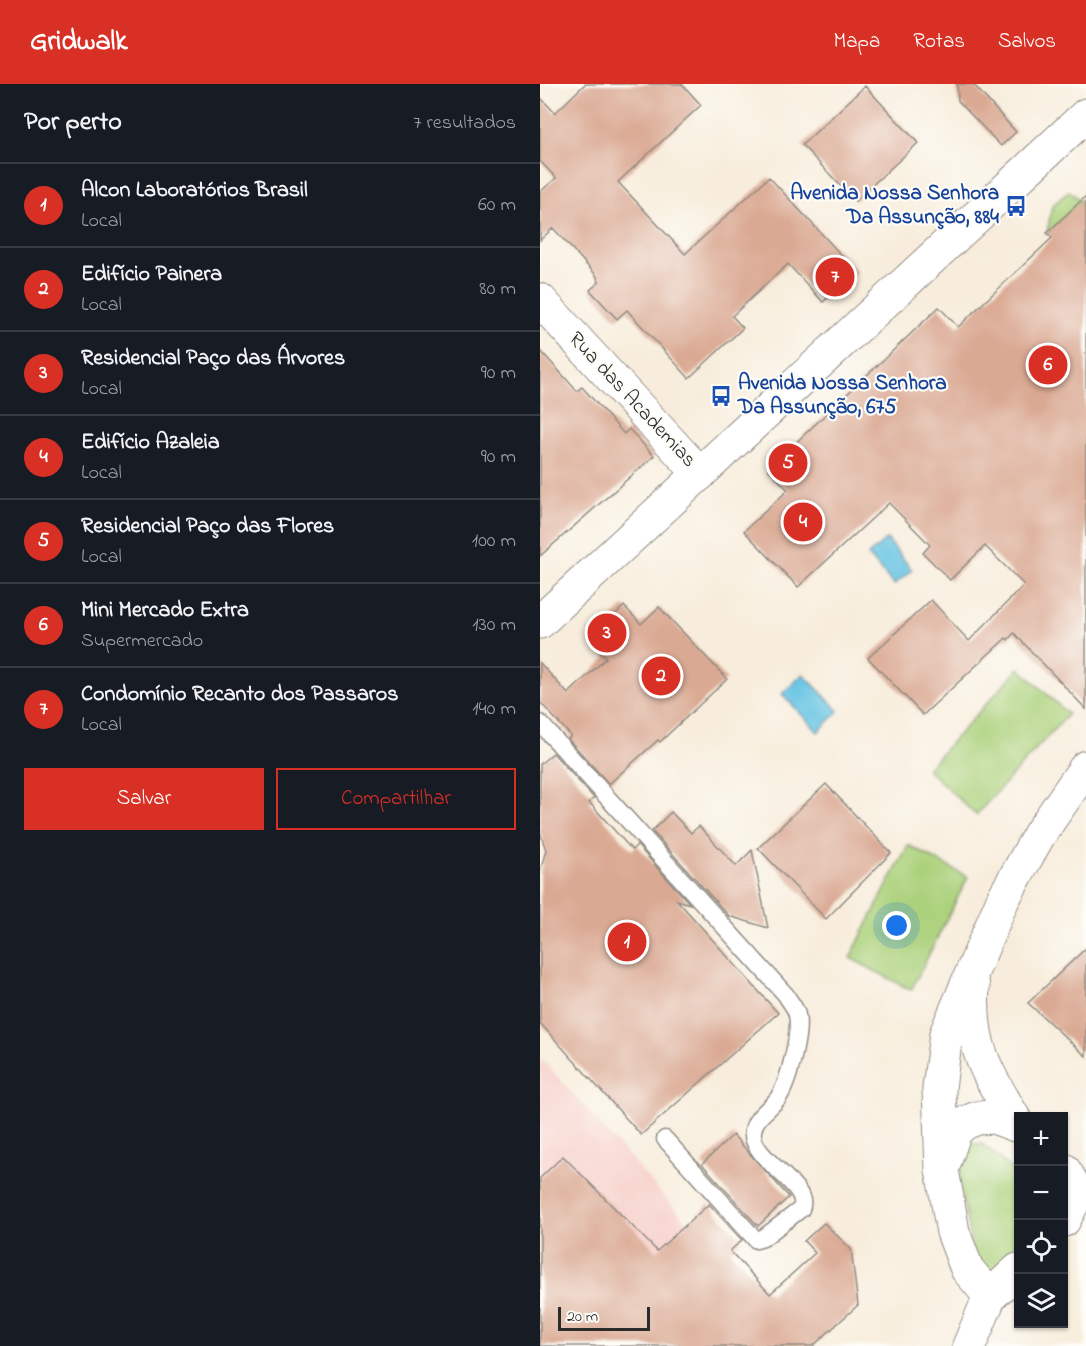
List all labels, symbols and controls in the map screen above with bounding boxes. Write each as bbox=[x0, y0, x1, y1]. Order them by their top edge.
text: Gridwalk bbox=[30, 22, 127, 63]
text: Mapa bbox=[833, 27, 880, 57]
text: Rotas bbox=[913, 27, 965, 57]
text: Salvos bbox=[998, 27, 1056, 57]
text: Por perto bbox=[24, 104, 122, 142]
text: 7 resultados bbox=[413, 109, 516, 138]
text: Alcon Laboratórios Brasil bbox=[81, 175, 308, 207]
place label: Avenida Nossa Senhora Da Assunção, 884 bbox=[790, 179, 999, 233]
text: 1 bbox=[40, 191, 47, 220]
text: 60 m bbox=[478, 191, 516, 220]
bus stop icon: Avenida Nossa Senhora Da Assunção, 884 bbox=[1004, 194, 1028, 218]
text: Local bbox=[81, 207, 122, 236]
pin: 7 bbox=[816, 254, 854, 300]
text: Edifício Painera bbox=[81, 259, 222, 291]
text: 2 bbox=[39, 275, 48, 304]
text: 80 m bbox=[479, 275, 516, 304]
text: Local bbox=[81, 291, 122, 320]
street label: Rua das Academias bbox=[561, 325, 703, 475]
pin: 6 bbox=[1028, 342, 1068, 388]
text: Residencial Paço das Árvores bbox=[81, 343, 345, 375]
text: 3 bbox=[39, 359, 48, 388]
text: 90 m bbox=[481, 359, 516, 388]
place label: Avenida Nossa Senhora Da Assunção, 675 bbox=[737, 369, 947, 423]
text: Local bbox=[81, 375, 122, 404]
bus stop icon: Avenida Nossa Senhora Da Assunção, 675 bbox=[709, 384, 733, 408]
text: Edifício Azaleia bbox=[81, 427, 220, 459]
pin: 5 bbox=[768, 440, 808, 485]
text: 4 bbox=[39, 443, 48, 472]
text: 90 m bbox=[481, 443, 516, 472]
text: Local bbox=[81, 459, 122, 488]
pin: 4 bbox=[784, 500, 822, 544]
text: Residencial Paço das Flores bbox=[81, 511, 334, 543]
text: 5 bbox=[38, 527, 49, 556]
text: 100 m bbox=[472, 527, 516, 556]
text: Local bbox=[81, 543, 122, 572]
text: Mini Mercado Extra bbox=[81, 595, 249, 627]
pin: 3 bbox=[588, 610, 626, 656]
text: 6 bbox=[39, 611, 48, 640]
text: 130 m bbox=[472, 611, 516, 640]
text: Supermercado bbox=[81, 627, 203, 656]
pin: 2 bbox=[642, 654, 680, 698]
text: Condomínio Recanto dos Passaros bbox=[81, 679, 398, 711]
text: 7 bbox=[39, 695, 48, 724]
text: 140 m bbox=[472, 695, 516, 724]
text: Local bbox=[81, 711, 122, 740]
button: Salvar bbox=[24, 768, 264, 830]
button: Compartilhar bbox=[276, 768, 516, 830]
your location bbox=[882, 911, 911, 940]
pin: 1 bbox=[608, 920, 646, 964]
map controls bbox=[1014, 1112, 1068, 1328]
button: + bbox=[1014, 1112, 1068, 1166]
button: − bbox=[1014, 1166, 1068, 1220]
button: locate bbox=[1014, 1220, 1068, 1274]
button: layers bbox=[1014, 1274, 1068, 1328]
scale bar bbox=[558, 1304, 650, 1332]
text: 20 m bbox=[567, 1305, 598, 1329]

